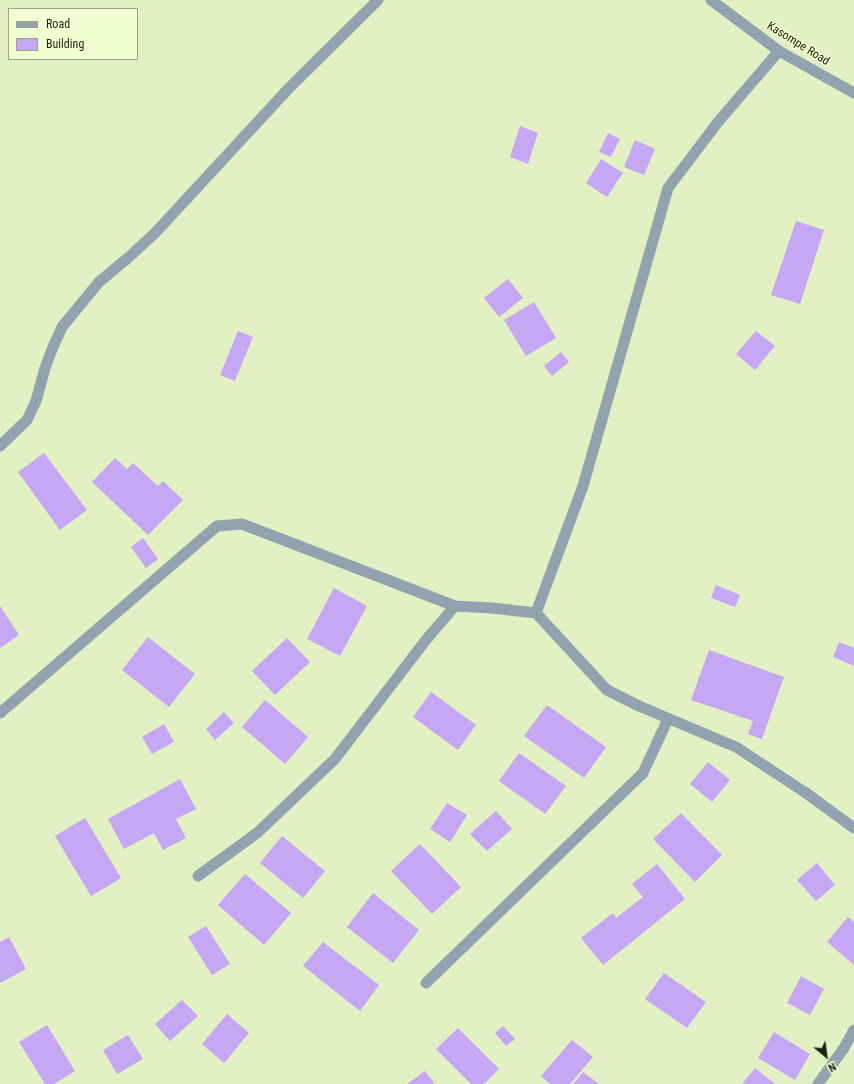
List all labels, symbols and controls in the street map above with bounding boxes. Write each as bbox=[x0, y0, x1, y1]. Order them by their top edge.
legend bbox=[8, 8, 138, 60]
text: Road bbox=[46, 17, 70, 31]
street label: Kasompe Road bbox=[764, 19, 832, 69]
text: Building bbox=[46, 37, 84, 51]
north arrow bbox=[806, 1036, 846, 1076]
text: N bbox=[826, 1060, 838, 1074]

